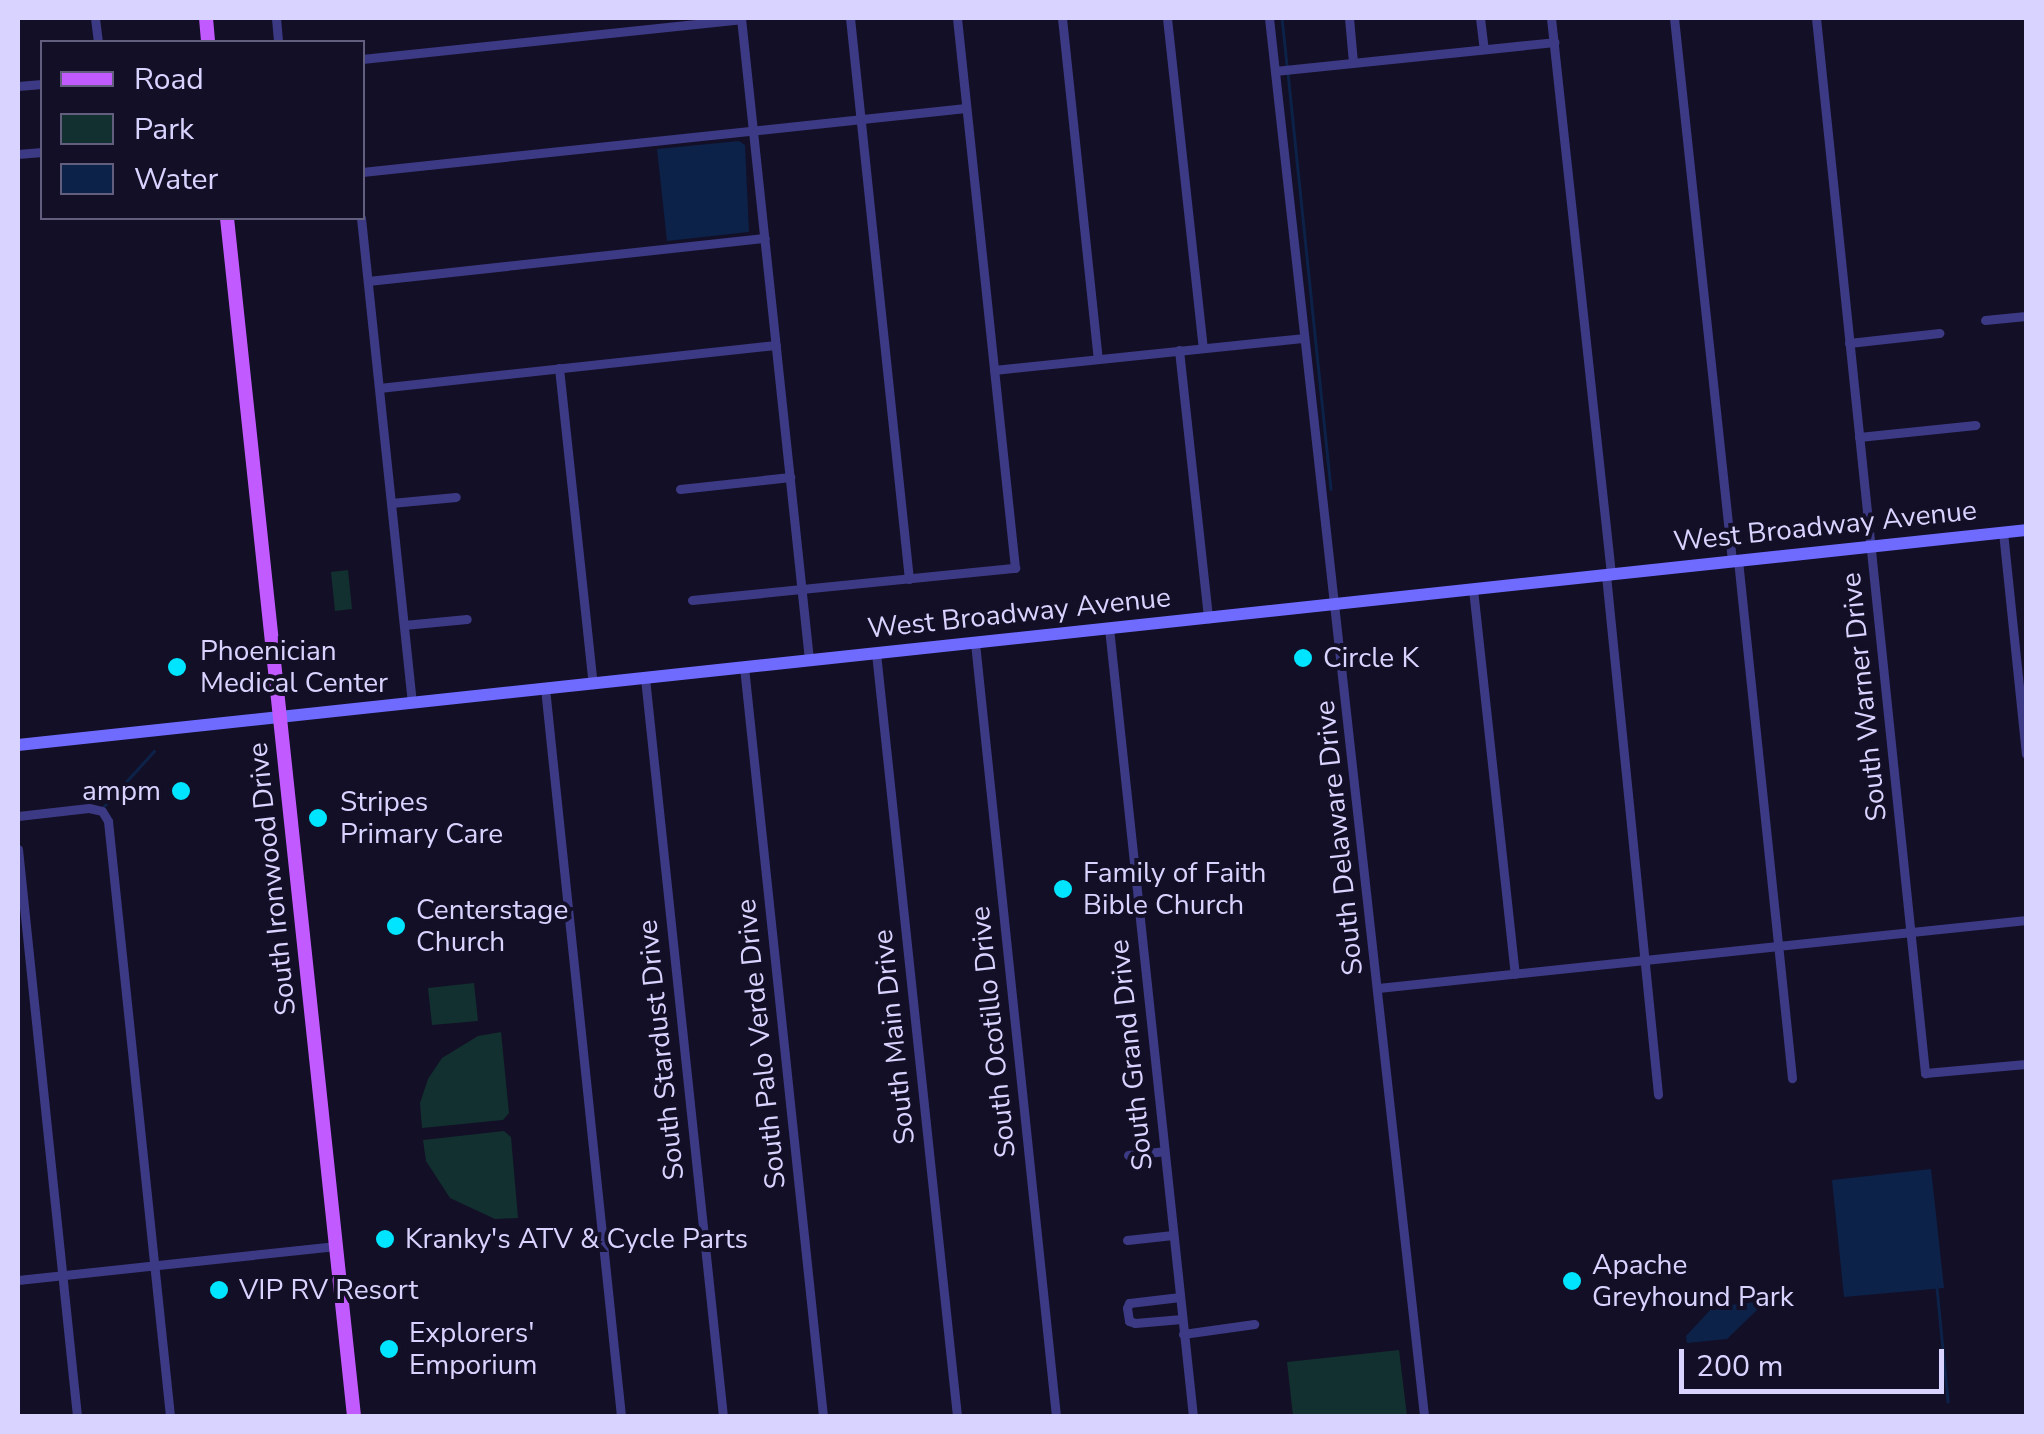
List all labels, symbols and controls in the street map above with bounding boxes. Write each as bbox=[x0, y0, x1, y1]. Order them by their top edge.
legend bbox=[40, 40, 365, 220]
text: Road bbox=[134, 59, 204, 100]
text: Park bbox=[134, 109, 194, 150]
text: Water bbox=[134, 159, 218, 200]
street label: West Broadway Avenue bbox=[1672, 493, 1978, 559]
street label: South Warner Drive bbox=[1834, 571, 1894, 823]
street label: West Broadway Avenue bbox=[866, 580, 1172, 646]
place label: Phoenician Medical Center bbox=[200, 634, 388, 700]
place label: Circle K bbox=[1323, 641, 1419, 675]
marker: Circle K bbox=[1292, 647, 1314, 669]
marker: Phoenician Medical Center bbox=[164, 654, 190, 680]
street label: South Delaware Drive bbox=[1308, 699, 1370, 977]
street label: South Ironwood Drive bbox=[241, 741, 303, 1017]
place label: ampm bbox=[82, 774, 161, 808]
marker: ampm bbox=[170, 780, 192, 802]
place label: Stripes Primary Care bbox=[340, 785, 503, 851]
marker: Stripes Primary Care bbox=[305, 805, 331, 831]
place label: Family of Faith Bible Church bbox=[1083, 856, 1266, 922]
marker: Family of Faith Bible Church bbox=[1052, 878, 1074, 900]
place label: Centerstage Church bbox=[416, 893, 568, 959]
street label: South Palo Verde Drive bbox=[729, 897, 793, 1191]
street label: South Ocotillo Drive bbox=[963, 904, 1023, 1160]
marker: Centerstage Church bbox=[385, 915, 407, 937]
street label: South Stardust Drive bbox=[631, 918, 691, 1182]
street label: South Main Drive bbox=[866, 928, 922, 1146]
street label: South Grand Drive bbox=[1102, 938, 1160, 1172]
place label: Kranky's ATV & Cycle Parts bbox=[405, 1222, 748, 1256]
marker: Kranky's ATV & Cycle Parts bbox=[374, 1228, 396, 1250]
place label: Apache Greyhound Park bbox=[1592, 1248, 1794, 1314]
marker: Apache Greyhound Park bbox=[1561, 1270, 1583, 1292]
place label: VIP RV Resort bbox=[239, 1273, 418, 1307]
marker: VIP RV Resort bbox=[208, 1279, 230, 1301]
place label: Explorers' Emporium bbox=[409, 1316, 537, 1382]
scale bar bbox=[1684, 1329, 1949, 1391]
marker: Explorers' Emporium bbox=[378, 1338, 400, 1360]
text: 200 m bbox=[1696, 1346, 1783, 1387]

